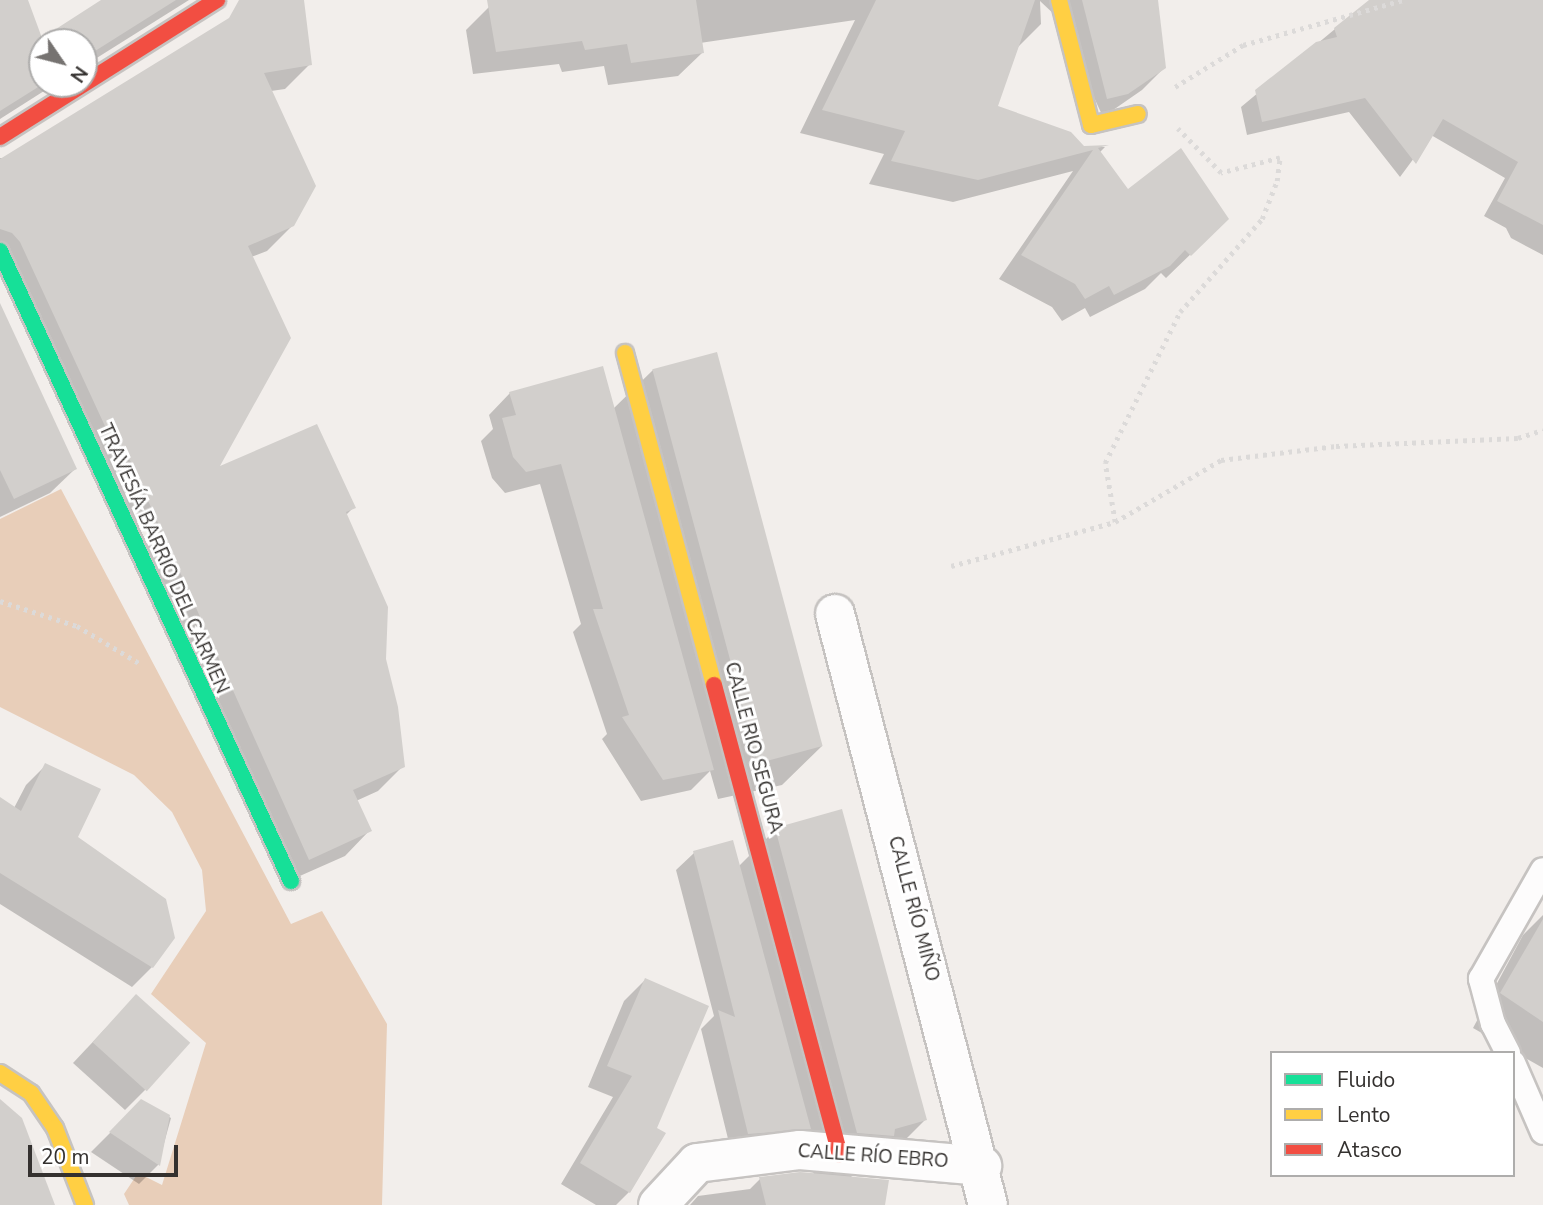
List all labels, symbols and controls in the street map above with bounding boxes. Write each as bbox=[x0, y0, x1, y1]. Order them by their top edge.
north arrow bbox=[28, 28, 98, 98]
text: N bbox=[64, 61, 93, 87]
street label: TRAVESÍA BARRIO DEL CARMEN bbox=[93, 420, 233, 698]
street label: CALLE RIO SEGURA bbox=[719, 660, 787, 836]
street label: CALLE RÍO MIÑO bbox=[883, 834, 943, 984]
legend bbox=[1270, 1051, 1515, 1177]
text: Fluido bbox=[1337, 1066, 1395, 1094]
text: Lento bbox=[1337, 1101, 1390, 1129]
scale bar bbox=[32, 1132, 182, 1176]
text: Atasco bbox=[1337, 1136, 1402, 1164]
street label: CALLE RÍO EBRO bbox=[797, 1140, 949, 1174]
text: 20 m bbox=[41, 1143, 90, 1171]

